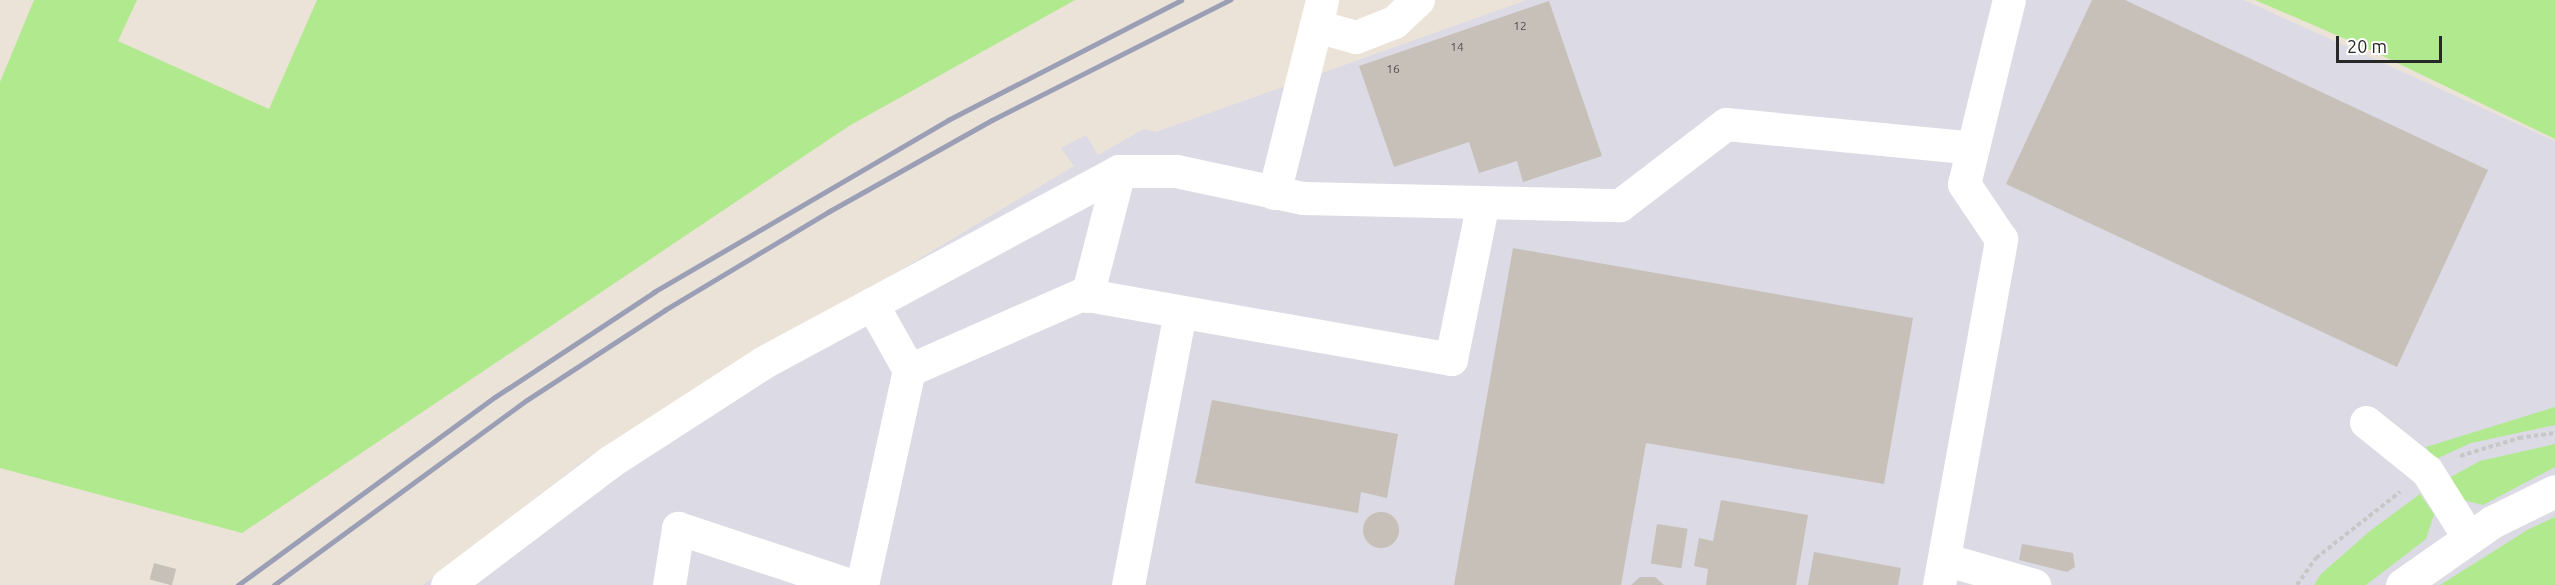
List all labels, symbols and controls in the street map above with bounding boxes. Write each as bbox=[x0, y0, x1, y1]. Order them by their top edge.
house number: 12 bbox=[1513, 19, 1527, 33]
scale bar bbox=[2339, 24, 2446, 62]
text: 20 m bbox=[2347, 36, 2387, 56]
house number: 14 bbox=[1450, 40, 1464, 54]
house number: 16 bbox=[1386, 62, 1400, 76]

